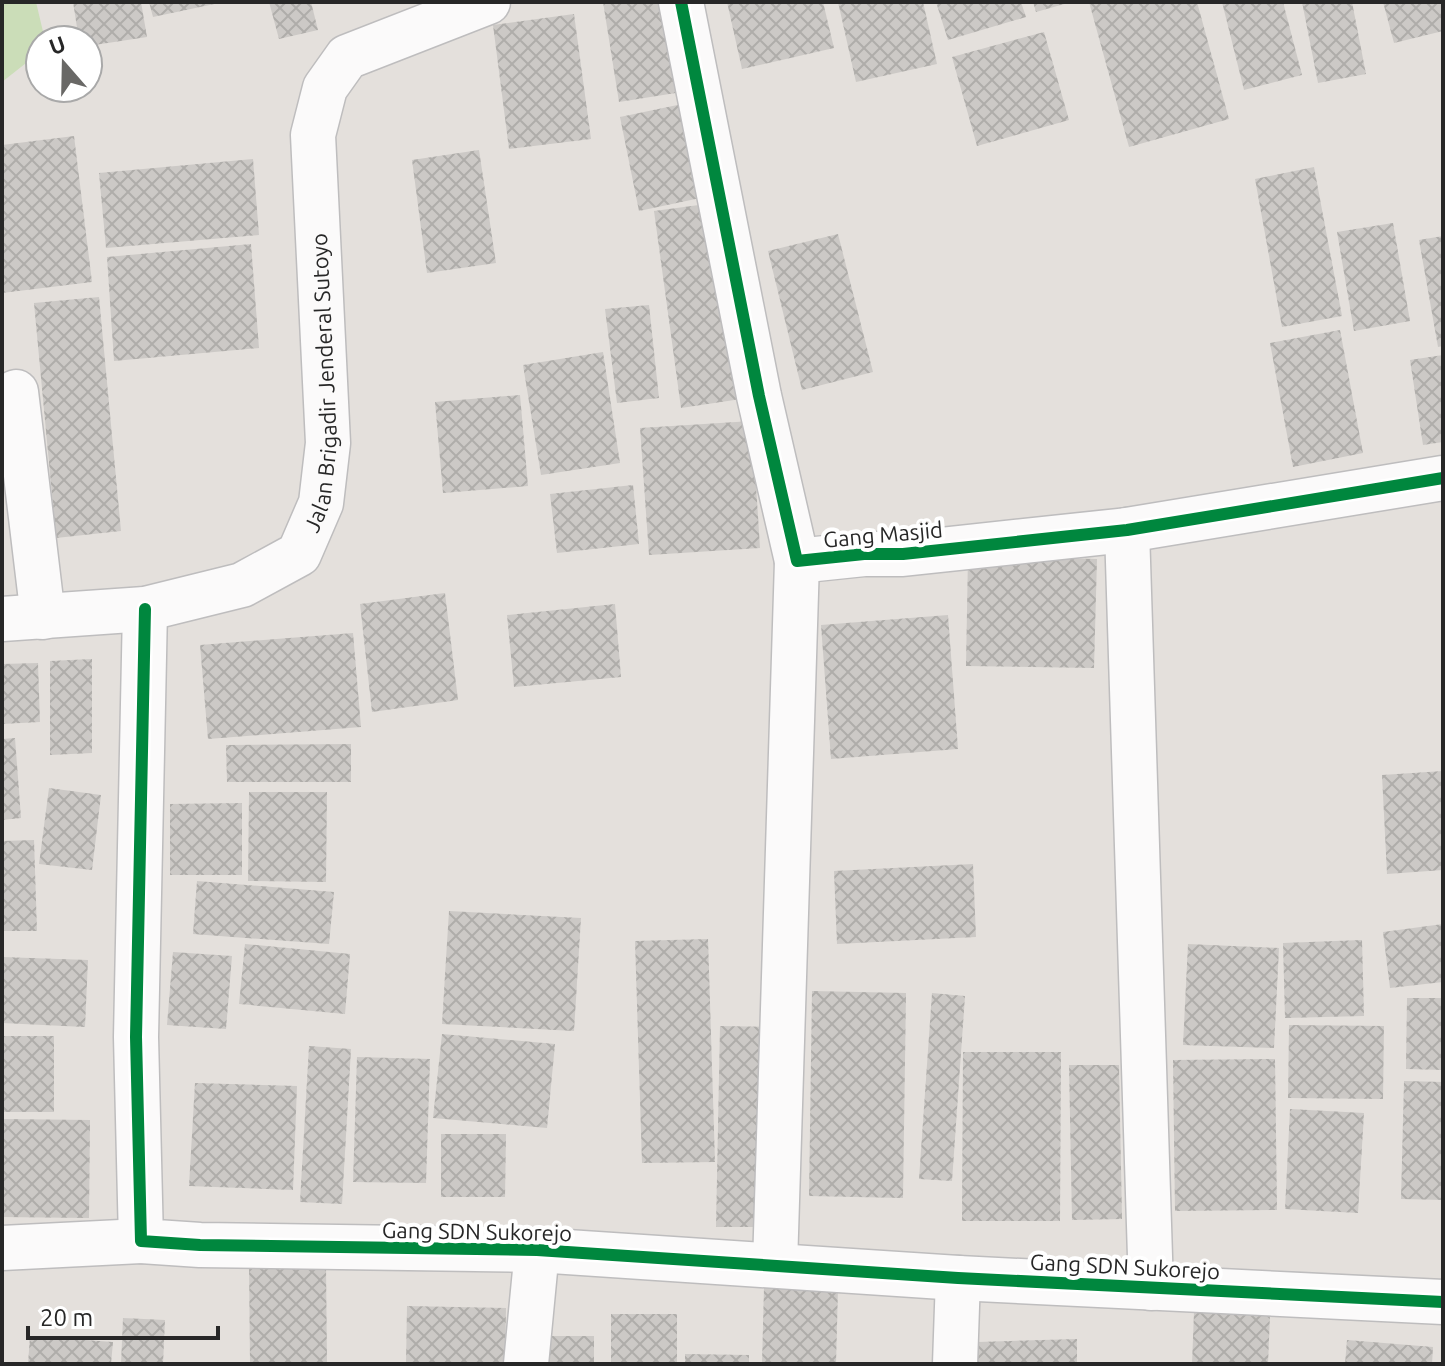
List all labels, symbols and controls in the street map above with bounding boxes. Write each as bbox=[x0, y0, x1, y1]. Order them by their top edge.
north arrow bbox=[24, 24, 104, 104]
text: U bbox=[45, 30, 69, 59]
street label: Jalan Brigadir Jenderal Sutoyo bbox=[298, 233, 341, 535]
street label: Gang Masjid bbox=[822, 516, 944, 552]
street label: Gang SDN Sukorejo bbox=[382, 1217, 572, 1245]
street label: Gang SDN Sukorejo bbox=[1029, 1249, 1221, 1283]
scale bar bbox=[28, 1290, 218, 1340]
text: 20 m bbox=[40, 1304, 93, 1331]

